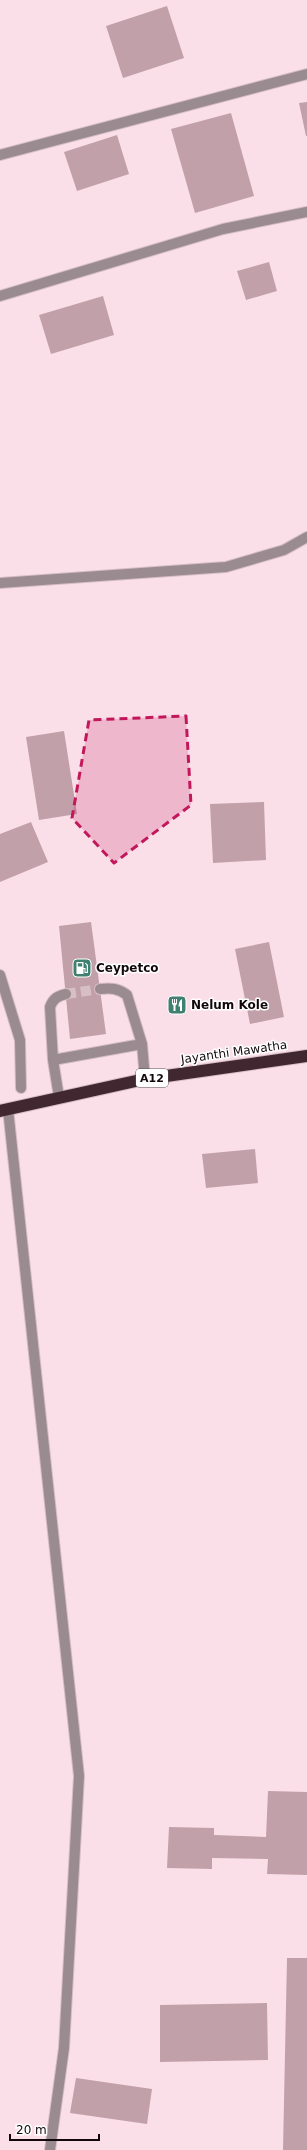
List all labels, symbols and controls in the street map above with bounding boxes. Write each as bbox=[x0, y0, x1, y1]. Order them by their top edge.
fuel station icon: Ceypetco bbox=[71, 957, 93, 979]
place label: Ceypetco bbox=[96, 961, 159, 975]
restaurant icon: Nelum Kole bbox=[166, 994, 188, 1016]
place label: Nelum Kole bbox=[191, 998, 268, 1012]
street label: Jayanthi Mawatha bbox=[179, 1038, 288, 1067]
road number: A12 bbox=[136, 1069, 168, 1087]
scale bar bbox=[10, 2116, 99, 2142]
text: 20 m bbox=[16, 2123, 47, 2137]

